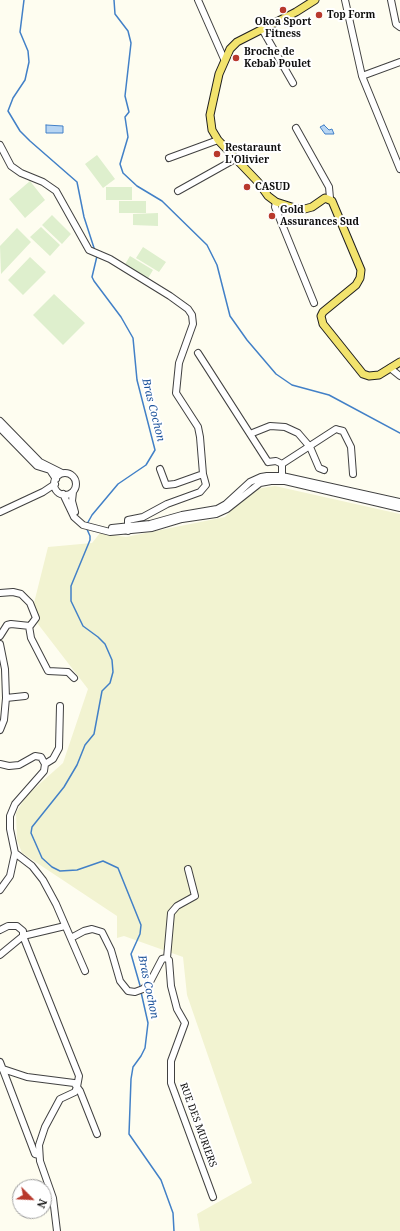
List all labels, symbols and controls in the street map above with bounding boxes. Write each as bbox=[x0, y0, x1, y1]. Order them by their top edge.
marker: Okoa Sport Fitness bbox=[278, 5, 288, 15]
place label: Top Form bbox=[327, 9, 375, 21]
marker: Top Form bbox=[314, 10, 324, 20]
place label: Okoa Sport Fitness bbox=[255, 16, 311, 40]
place label: Broche de Kebab Poulet bbox=[244, 46, 311, 70]
marker: Broche de Kebab Poulet bbox=[231, 53, 241, 63]
place label: Restaraunt L'Olivier bbox=[225, 142, 281, 166]
marker: Restaraunt L'Olivier bbox=[212, 149, 222, 159]
place label: CASUD bbox=[255, 181, 290, 193]
marker: CASUD bbox=[242, 182, 252, 192]
place label: Gold Assurances Sud bbox=[280, 204, 359, 228]
marker: Gold Assurances Sud bbox=[267, 211, 277, 221]
water label: Bras Cochon bbox=[139, 377, 167, 443]
water label: Bras Cochon bbox=[135, 954, 161, 1020]
street label: RUE DES MURIERS bbox=[177, 1081, 219, 1169]
north arrow bbox=[12, 1179, 52, 1219]
text: N bbox=[34, 1197, 51, 1211]

